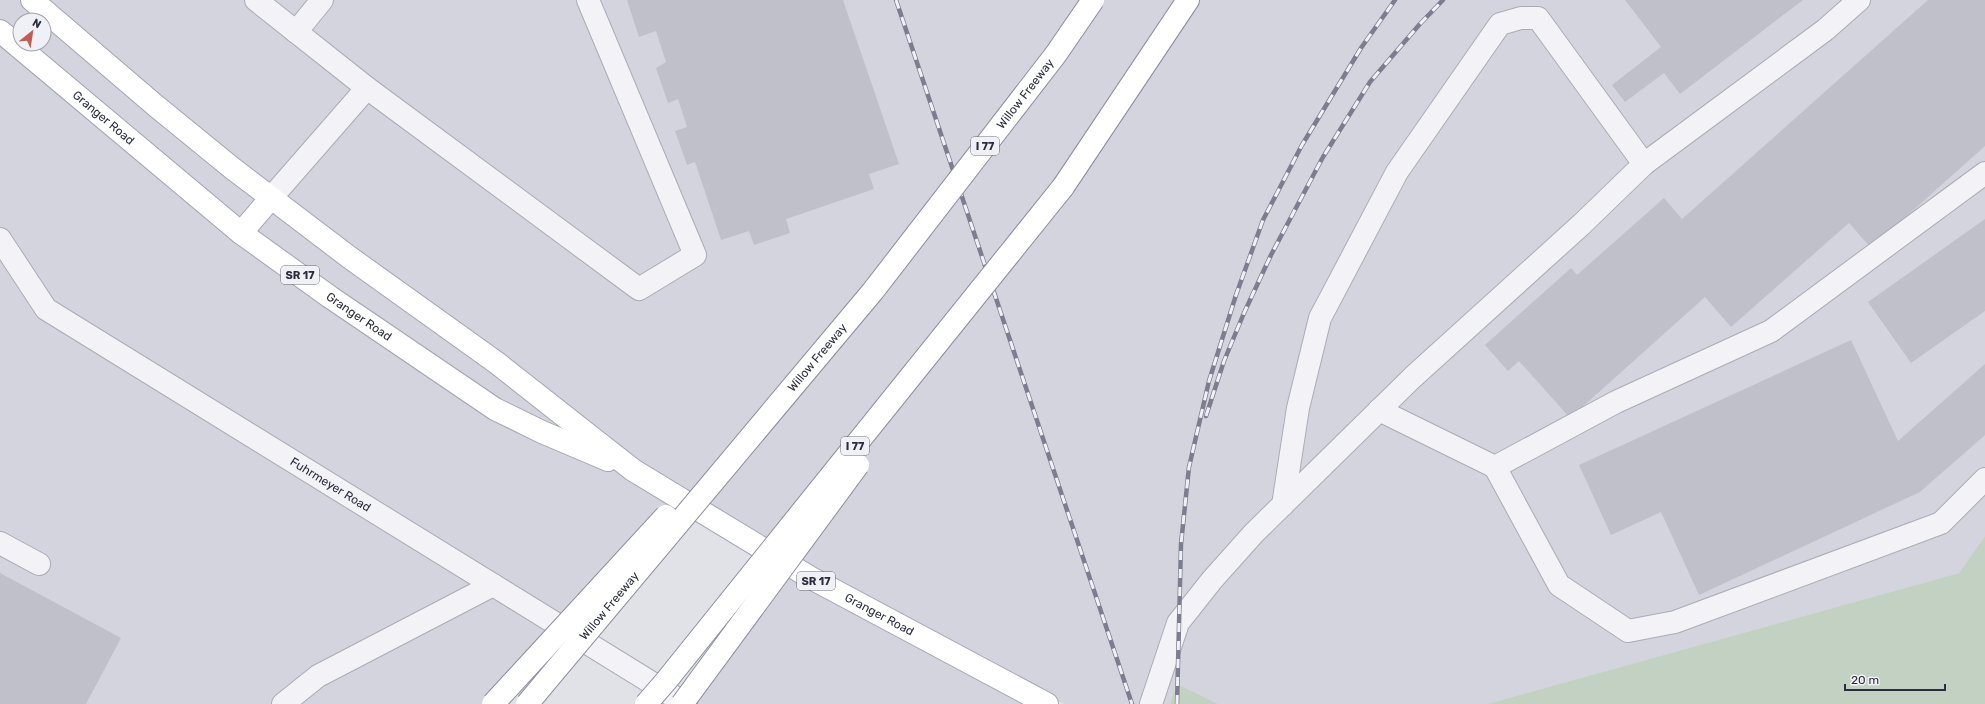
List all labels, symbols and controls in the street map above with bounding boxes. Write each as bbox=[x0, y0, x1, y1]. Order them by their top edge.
north arrow bbox=[12, 12, 52, 52]
text: N bbox=[30, 16, 43, 31]
street label: Willow Freeway bbox=[994, 56, 1057, 131]
street label: Granger Road bbox=[70, 88, 137, 148]
road number: I 77 bbox=[971, 137, 999, 155]
road number: SR 17 bbox=[281, 266, 319, 284]
street label: Granger Road bbox=[323, 289, 394, 344]
street label: Willow Freeway bbox=[785, 320, 850, 394]
road number: I 77 bbox=[841, 437, 869, 455]
street label: Fuhrmeyer Road bbox=[288, 454, 373, 515]
street label: Willow Freeway bbox=[577, 569, 642, 643]
road number: SR 17 bbox=[797, 572, 835, 590]
street label: Granger Road bbox=[842, 590, 916, 639]
scale bar bbox=[1845, 666, 1945, 692]
text: 20 m bbox=[1851, 673, 1879, 687]

